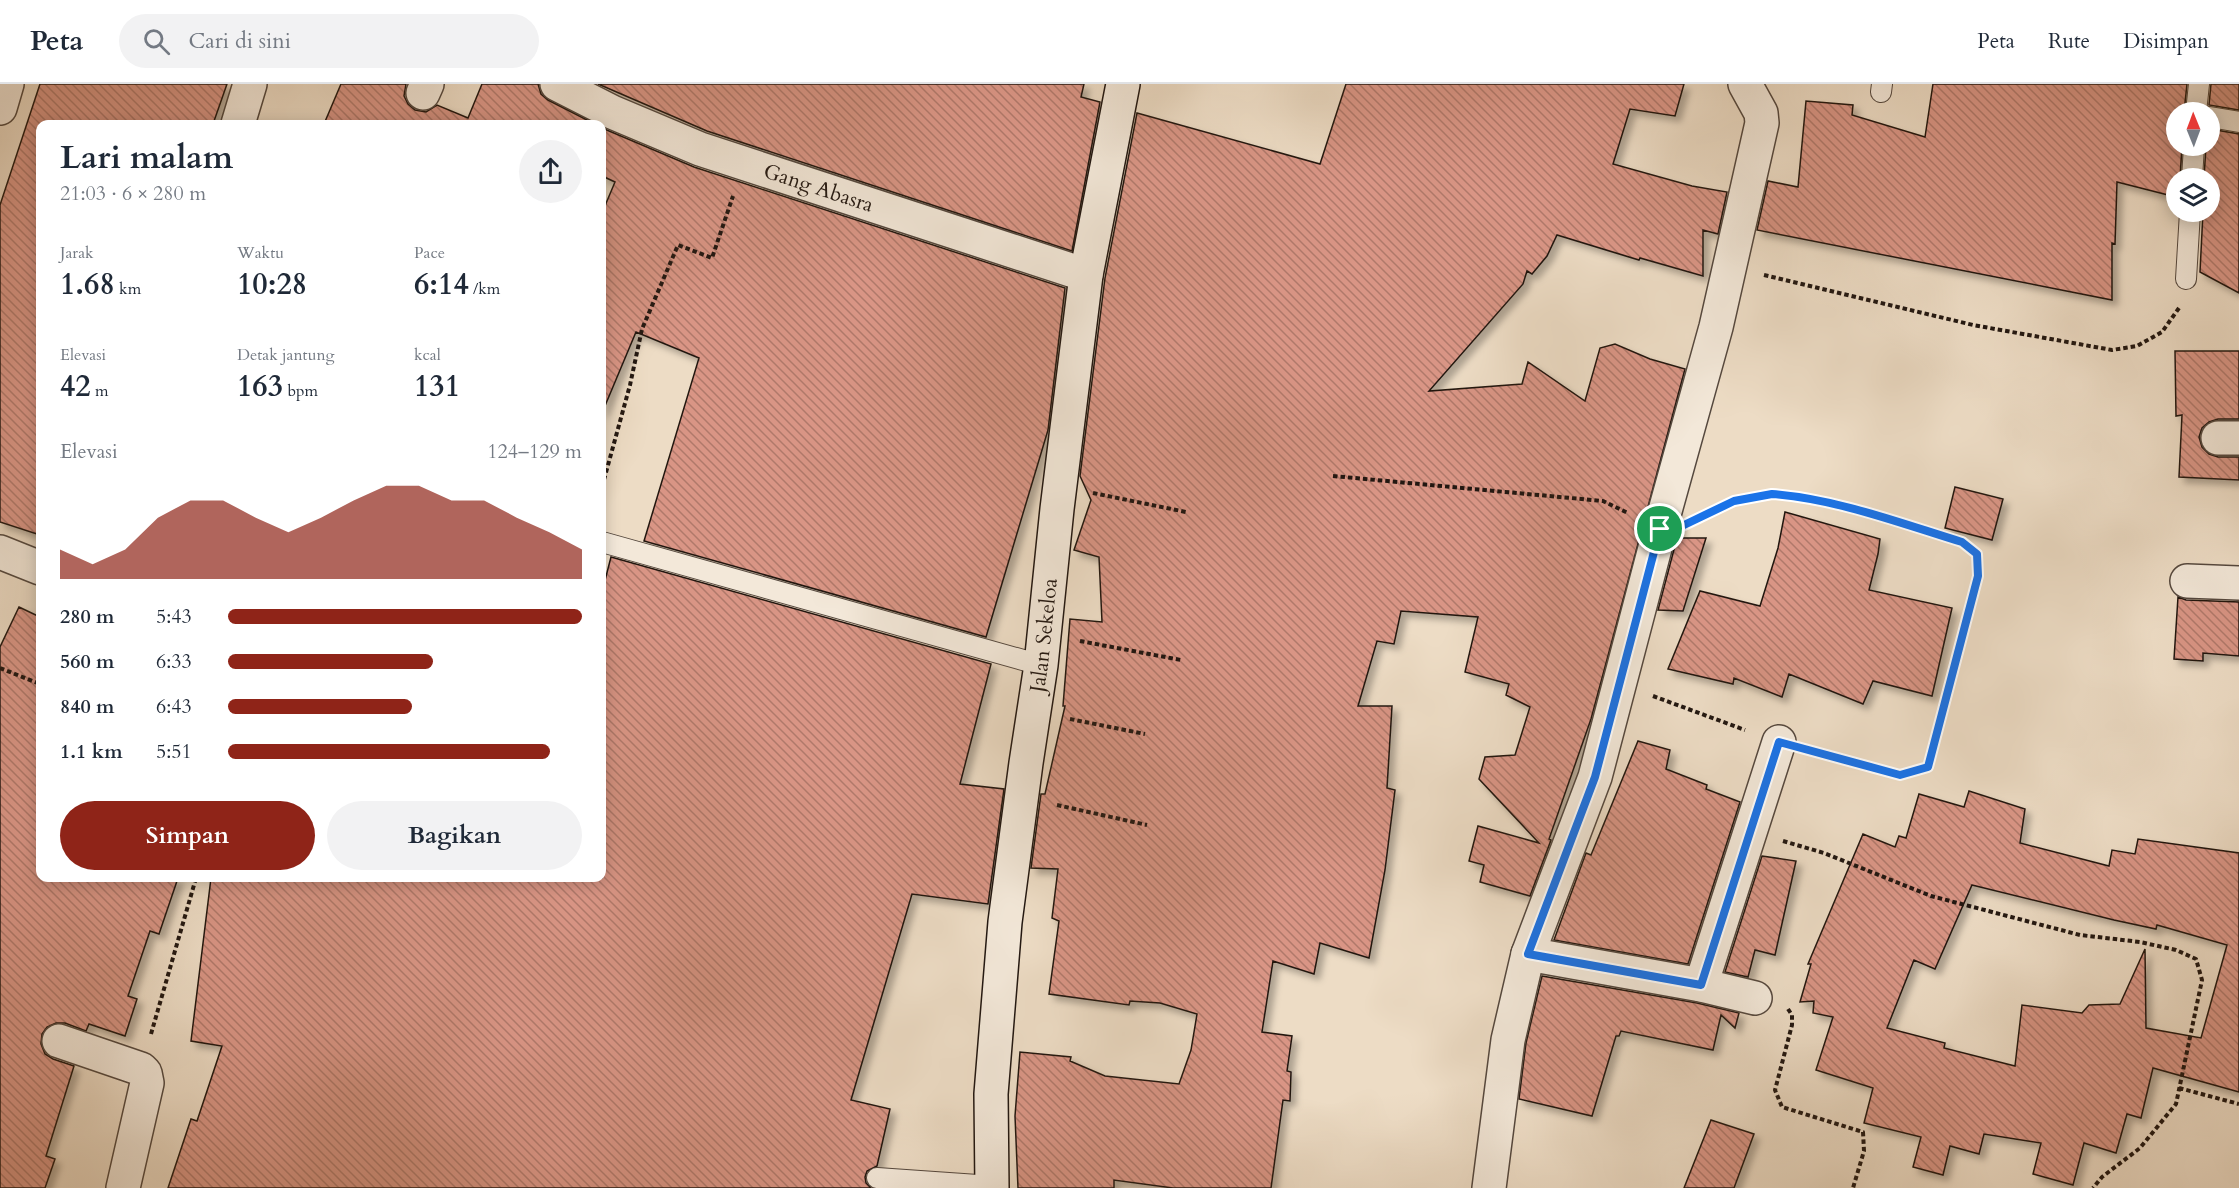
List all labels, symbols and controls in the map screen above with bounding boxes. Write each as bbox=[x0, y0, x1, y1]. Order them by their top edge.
search box bbox=[119, 14, 539, 68]
text: Peta bbox=[30, 22, 83, 60]
icon: search bbox=[140, 25, 173, 58]
text: Cari di sini bbox=[188, 26, 291, 56]
text: Peta bbox=[1977, 27, 2015, 56]
text: Rute bbox=[2048, 27, 2090, 56]
text: Disimpan bbox=[2123, 27, 2209, 56]
north arrow bbox=[2166, 102, 2220, 156]
map controls bbox=[2166, 102, 2220, 222]
text: Lari malam bbox=[60, 135, 233, 180]
button: share bbox=[519, 140, 582, 203]
street label: Gang Abasra bbox=[760, 156, 877, 219]
button: layers bbox=[2166, 168, 2220, 222]
text: 21:03 · 6 × 280 m bbox=[60, 180, 206, 207]
text: Jarak bbox=[60, 242, 94, 264]
text: Waktu bbox=[237, 242, 284, 264]
text: Pace bbox=[414, 242, 445, 264]
text: 1.68 bbox=[60, 264, 115, 305]
text: 10:28 bbox=[237, 264, 307, 305]
text: 6:14 bbox=[414, 264, 469, 305]
text: km bbox=[115, 278, 141, 300]
text: /km bbox=[469, 278, 500, 300]
text: Elevasi bbox=[60, 344, 106, 366]
text: Detak jantung bbox=[237, 344, 335, 366]
text: kcal bbox=[414, 344, 441, 366]
text: 42 bbox=[60, 366, 91, 407]
text: 163 bbox=[237, 366, 283, 407]
text: 131 bbox=[414, 366, 460, 407]
text: m bbox=[91, 380, 109, 402]
text: bpm bbox=[283, 380, 318, 402]
text: Elevasi bbox=[60, 438, 118, 465]
text: 124–129 m bbox=[487, 438, 582, 465]
pin bbox=[1634, 503, 1685, 554]
icon: arrive bbox=[1643, 512, 1676, 545]
street label: Jalan Sekeloa bbox=[1022, 577, 1064, 697]
text: 280 m bbox=[60, 603, 115, 630]
text: 5:43 bbox=[156, 603, 192, 630]
text: 560 m bbox=[60, 648, 115, 675]
text: 6:33 bbox=[156, 648, 192, 675]
text: 840 m bbox=[60, 693, 115, 720]
text: 6:43 bbox=[156, 693, 192, 720]
text: 1.1 km bbox=[60, 738, 123, 765]
text: 5:51 bbox=[156, 738, 192, 765]
button: Simpan bbox=[60, 801, 315, 870]
button: Bagikan bbox=[327, 801, 582, 870]

